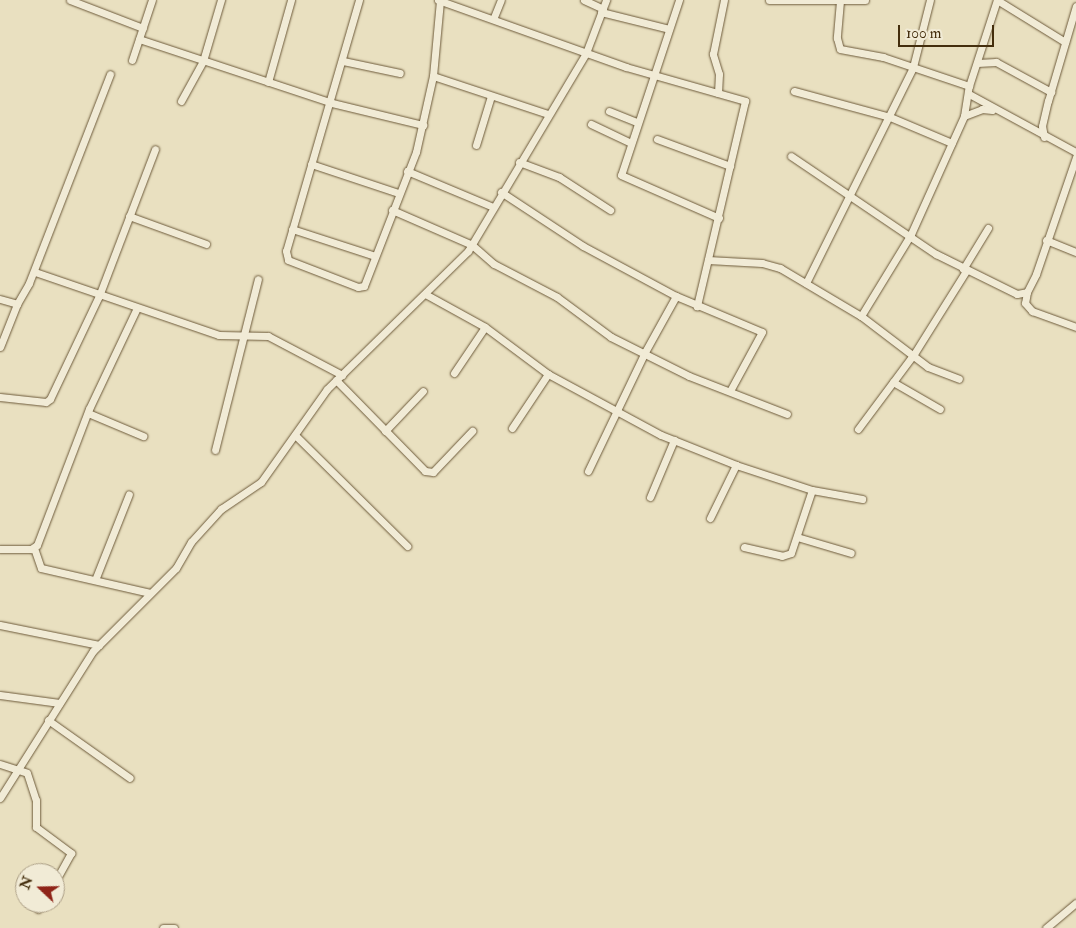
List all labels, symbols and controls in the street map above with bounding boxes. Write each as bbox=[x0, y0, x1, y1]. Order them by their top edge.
scale bar bbox=[901, 15, 997, 47]
text: 100 m bbox=[906, 24, 941, 43]
north arrow bbox=[15, 863, 65, 913]
text: N bbox=[16, 874, 37, 892]

